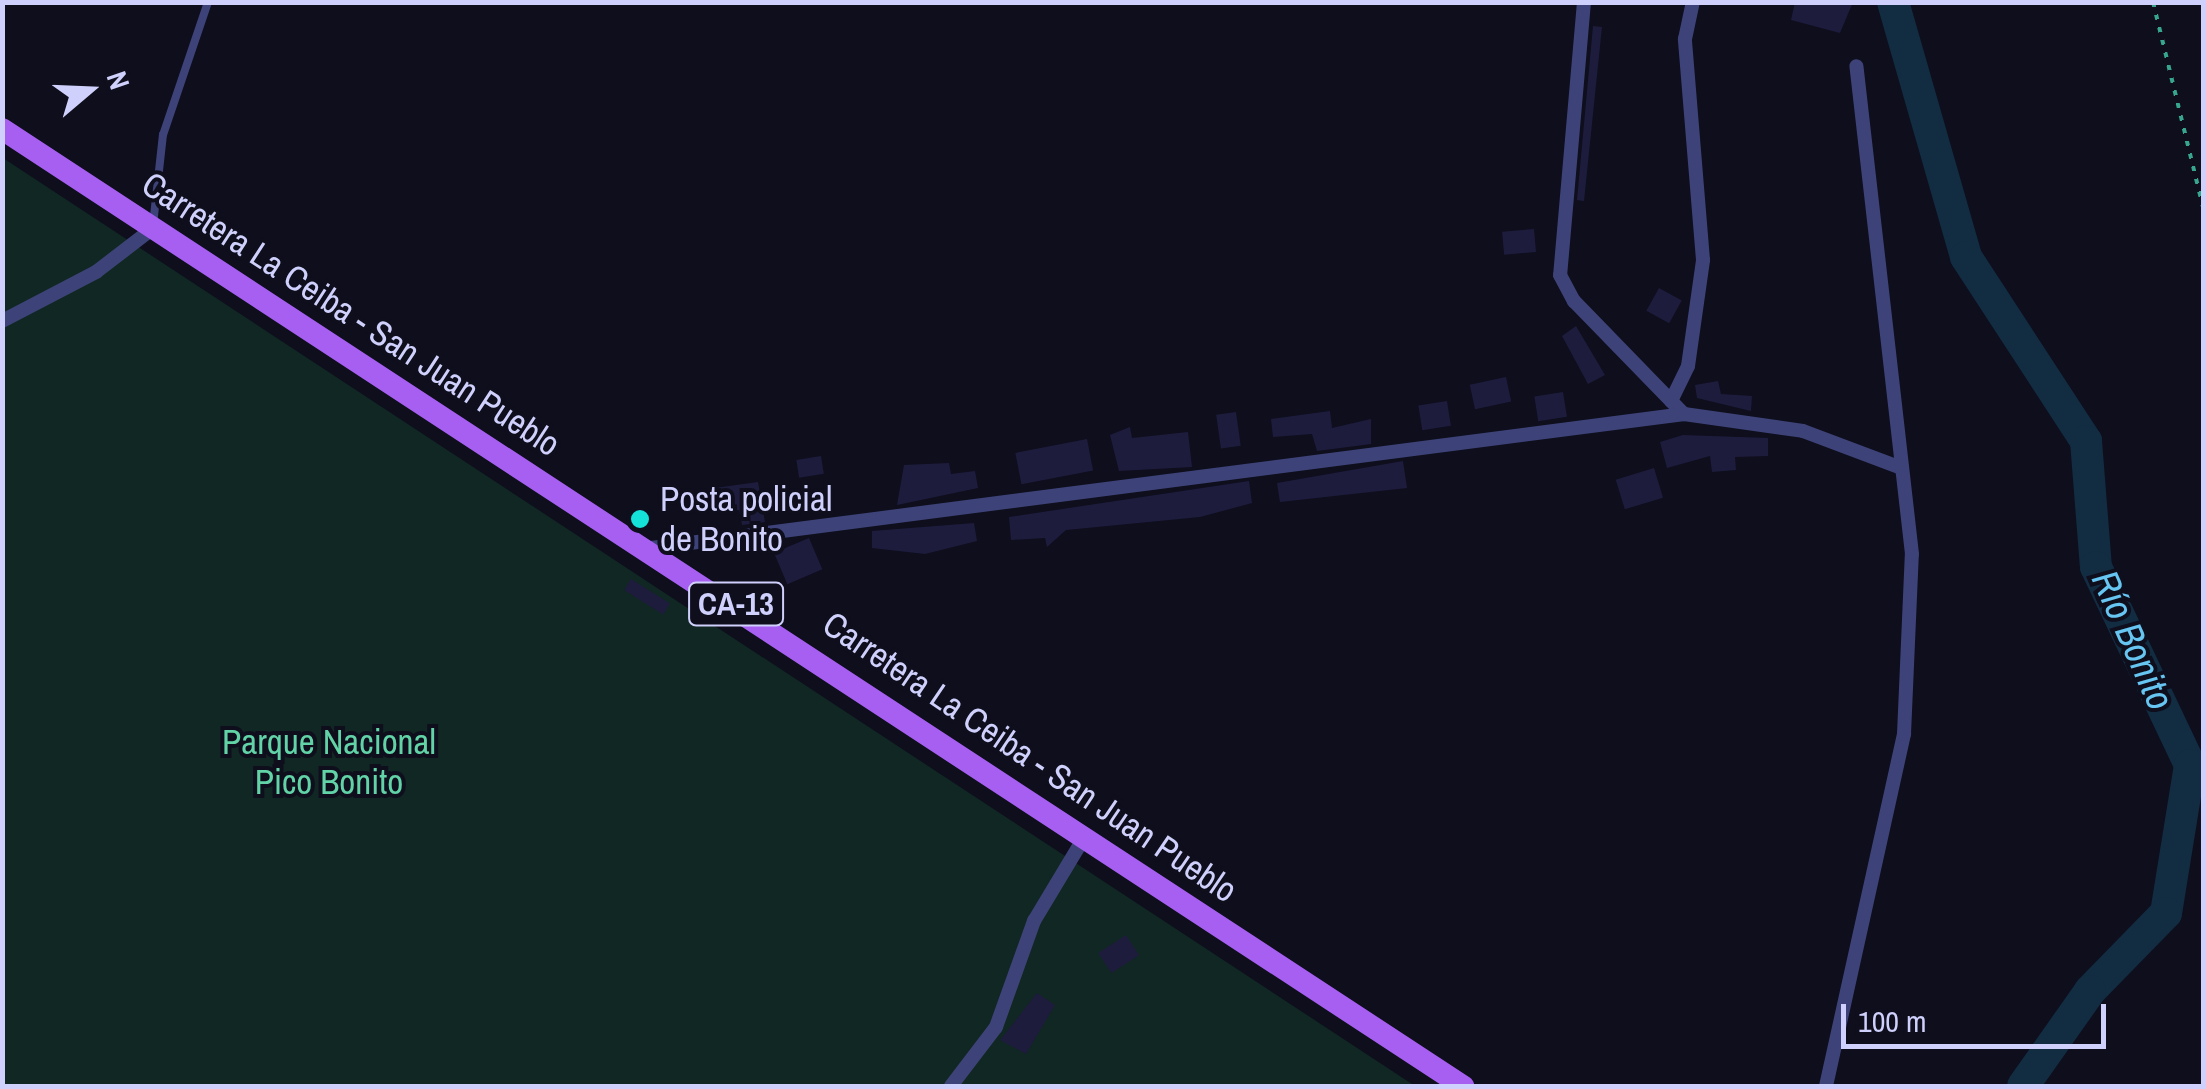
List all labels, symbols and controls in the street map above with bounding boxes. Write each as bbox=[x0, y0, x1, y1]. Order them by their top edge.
north arrow bbox=[40, 40, 140, 140]
text: N bbox=[98, 66, 139, 94]
street label: Carretera La Ceiba - San Juan Pueblo bbox=[134, 163, 568, 465]
place label: Posta policial de Bonito bbox=[660, 478, 832, 560]
marker: Posta policial de Bonito bbox=[629, 508, 651, 530]
water label: Río Bonito bbox=[2082, 563, 2184, 717]
road number: CA-13 bbox=[686, 577, 786, 631]
street label: Carretera La Ceiba - San Juan Pueblo bbox=[815, 603, 1245, 911]
park label: Parque Nacional Pico Bonito bbox=[222, 721, 436, 803]
scale bar bbox=[1846, 984, 2111, 1046]
text: 100 m bbox=[1858, 1001, 1926, 1041]

